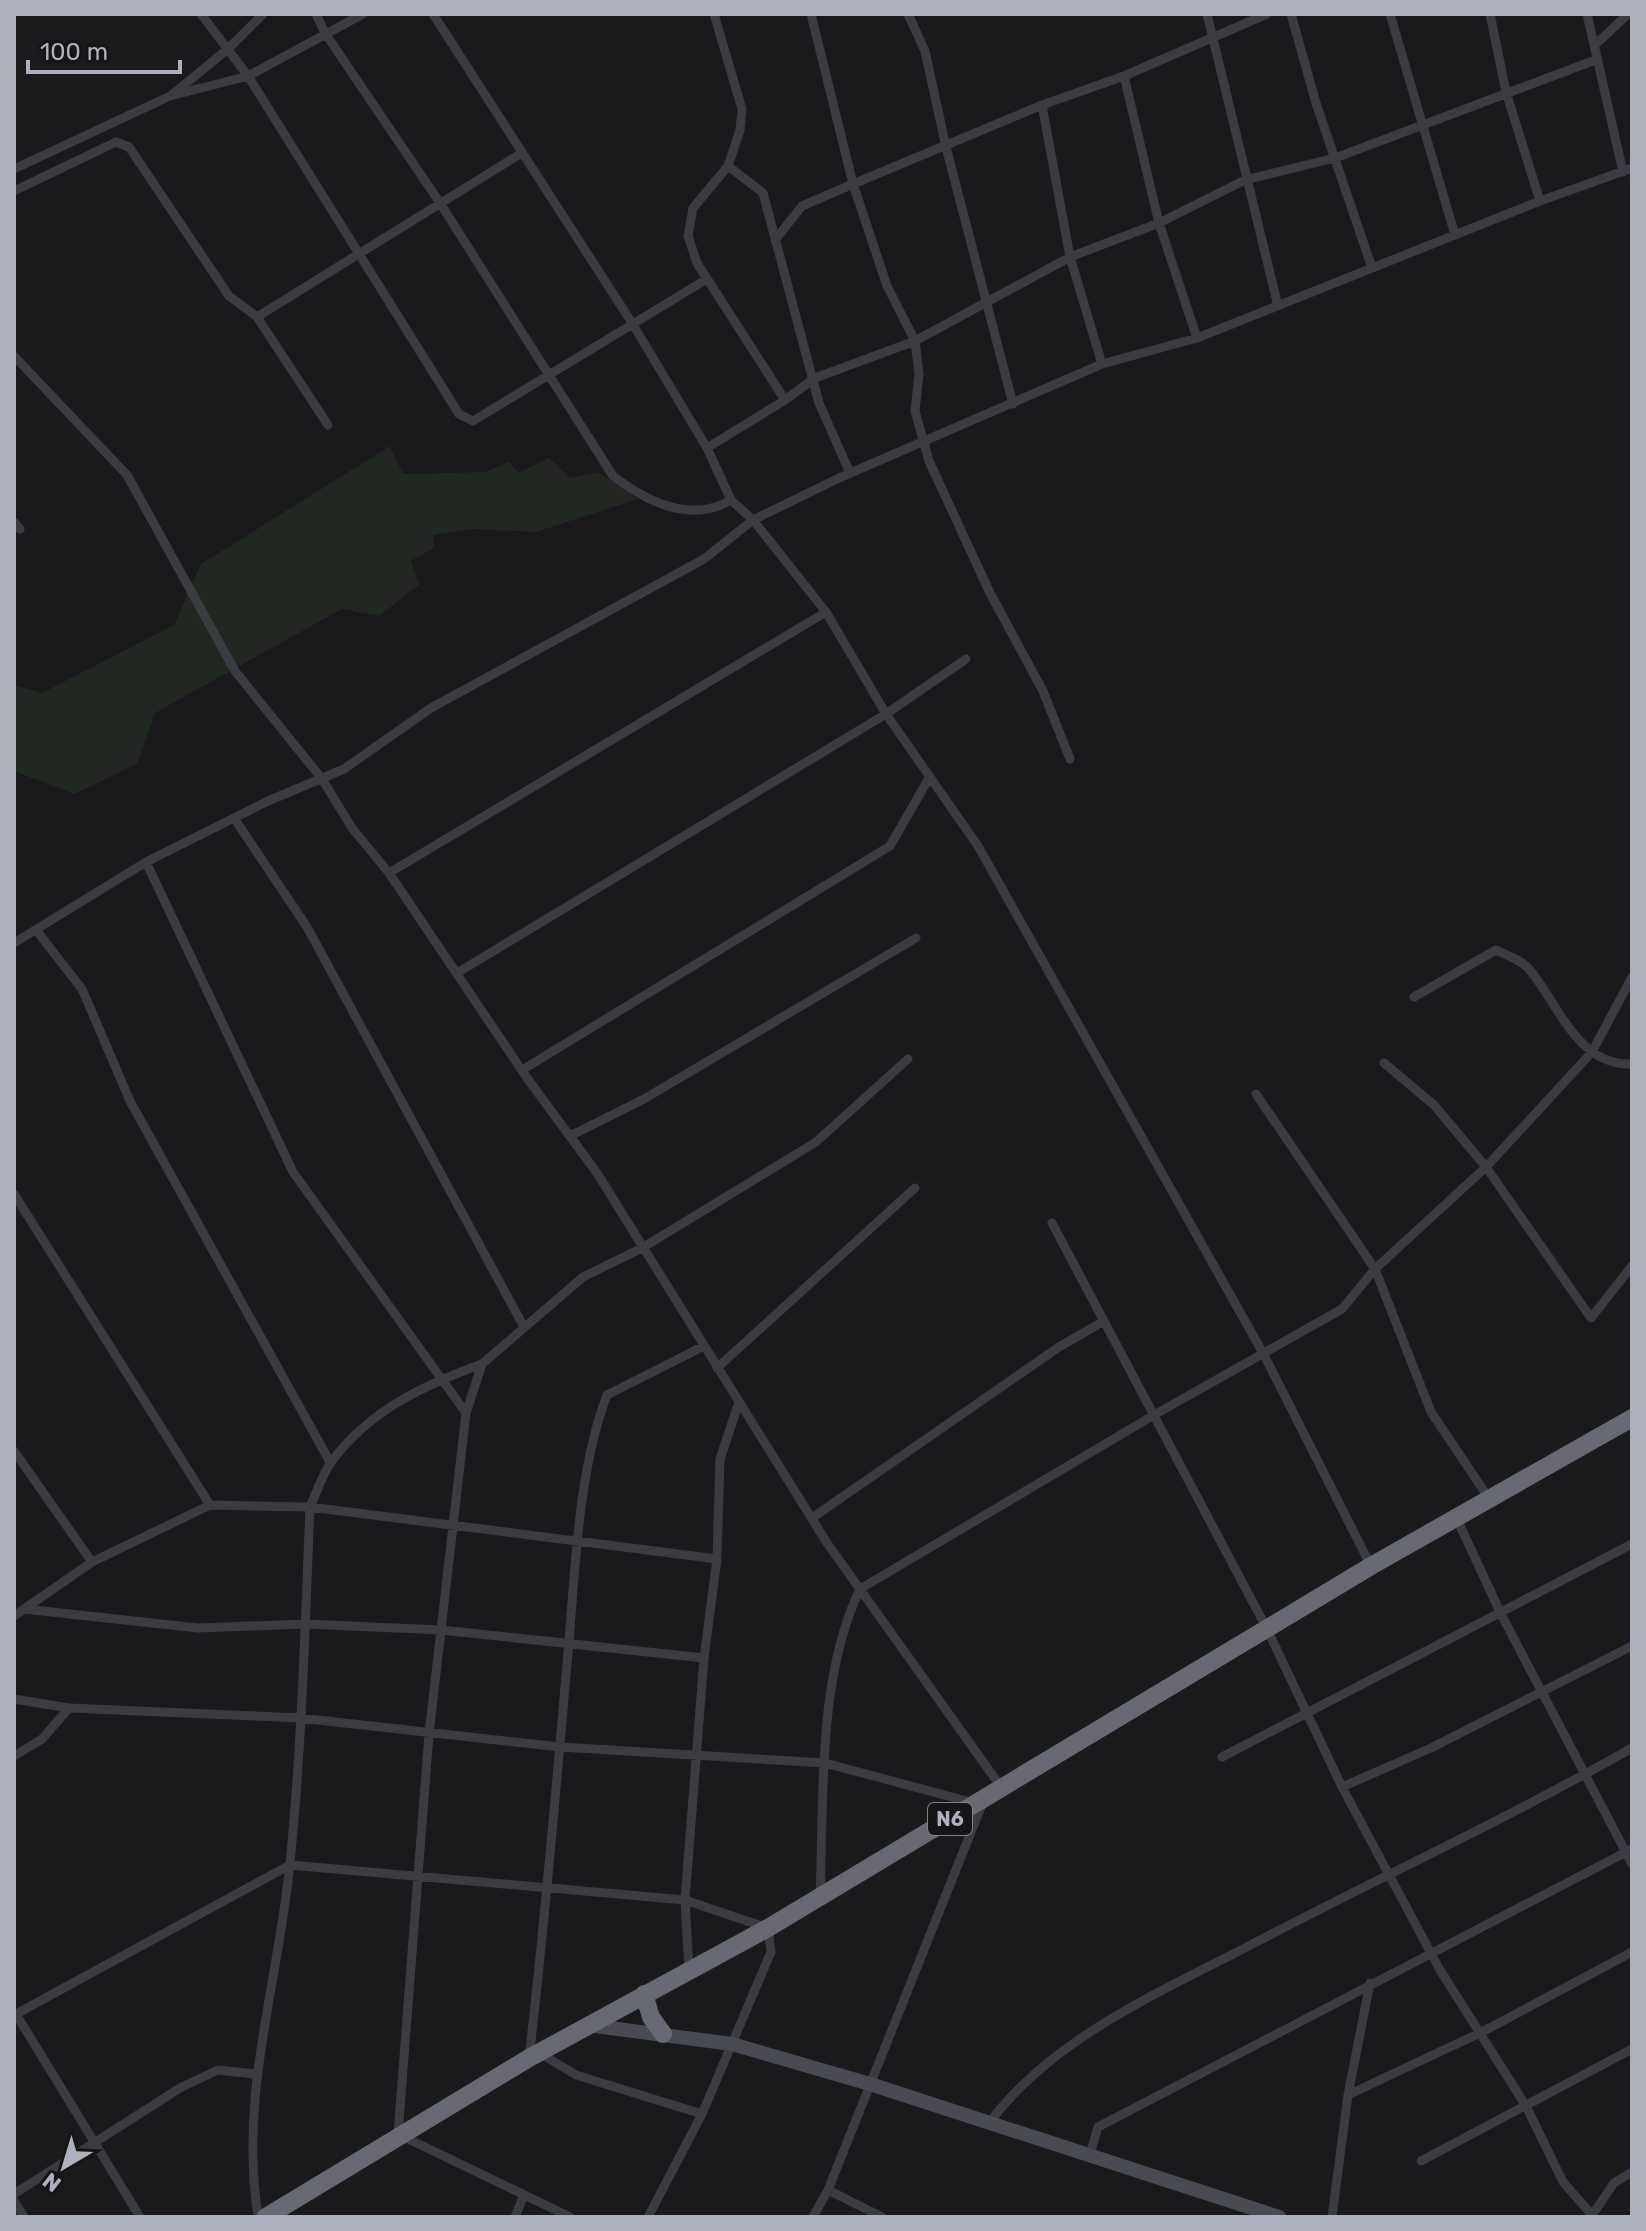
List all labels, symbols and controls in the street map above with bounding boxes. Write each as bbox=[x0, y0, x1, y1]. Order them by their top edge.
scale bar bbox=[28, 24, 180, 74]
text: 100 m bbox=[40, 38, 108, 66]
road number: N6 bbox=[928, 1803, 972, 1835]
north arrow bbox=[24, 2127, 104, 2207]
text: N bbox=[37, 2167, 67, 2198]

